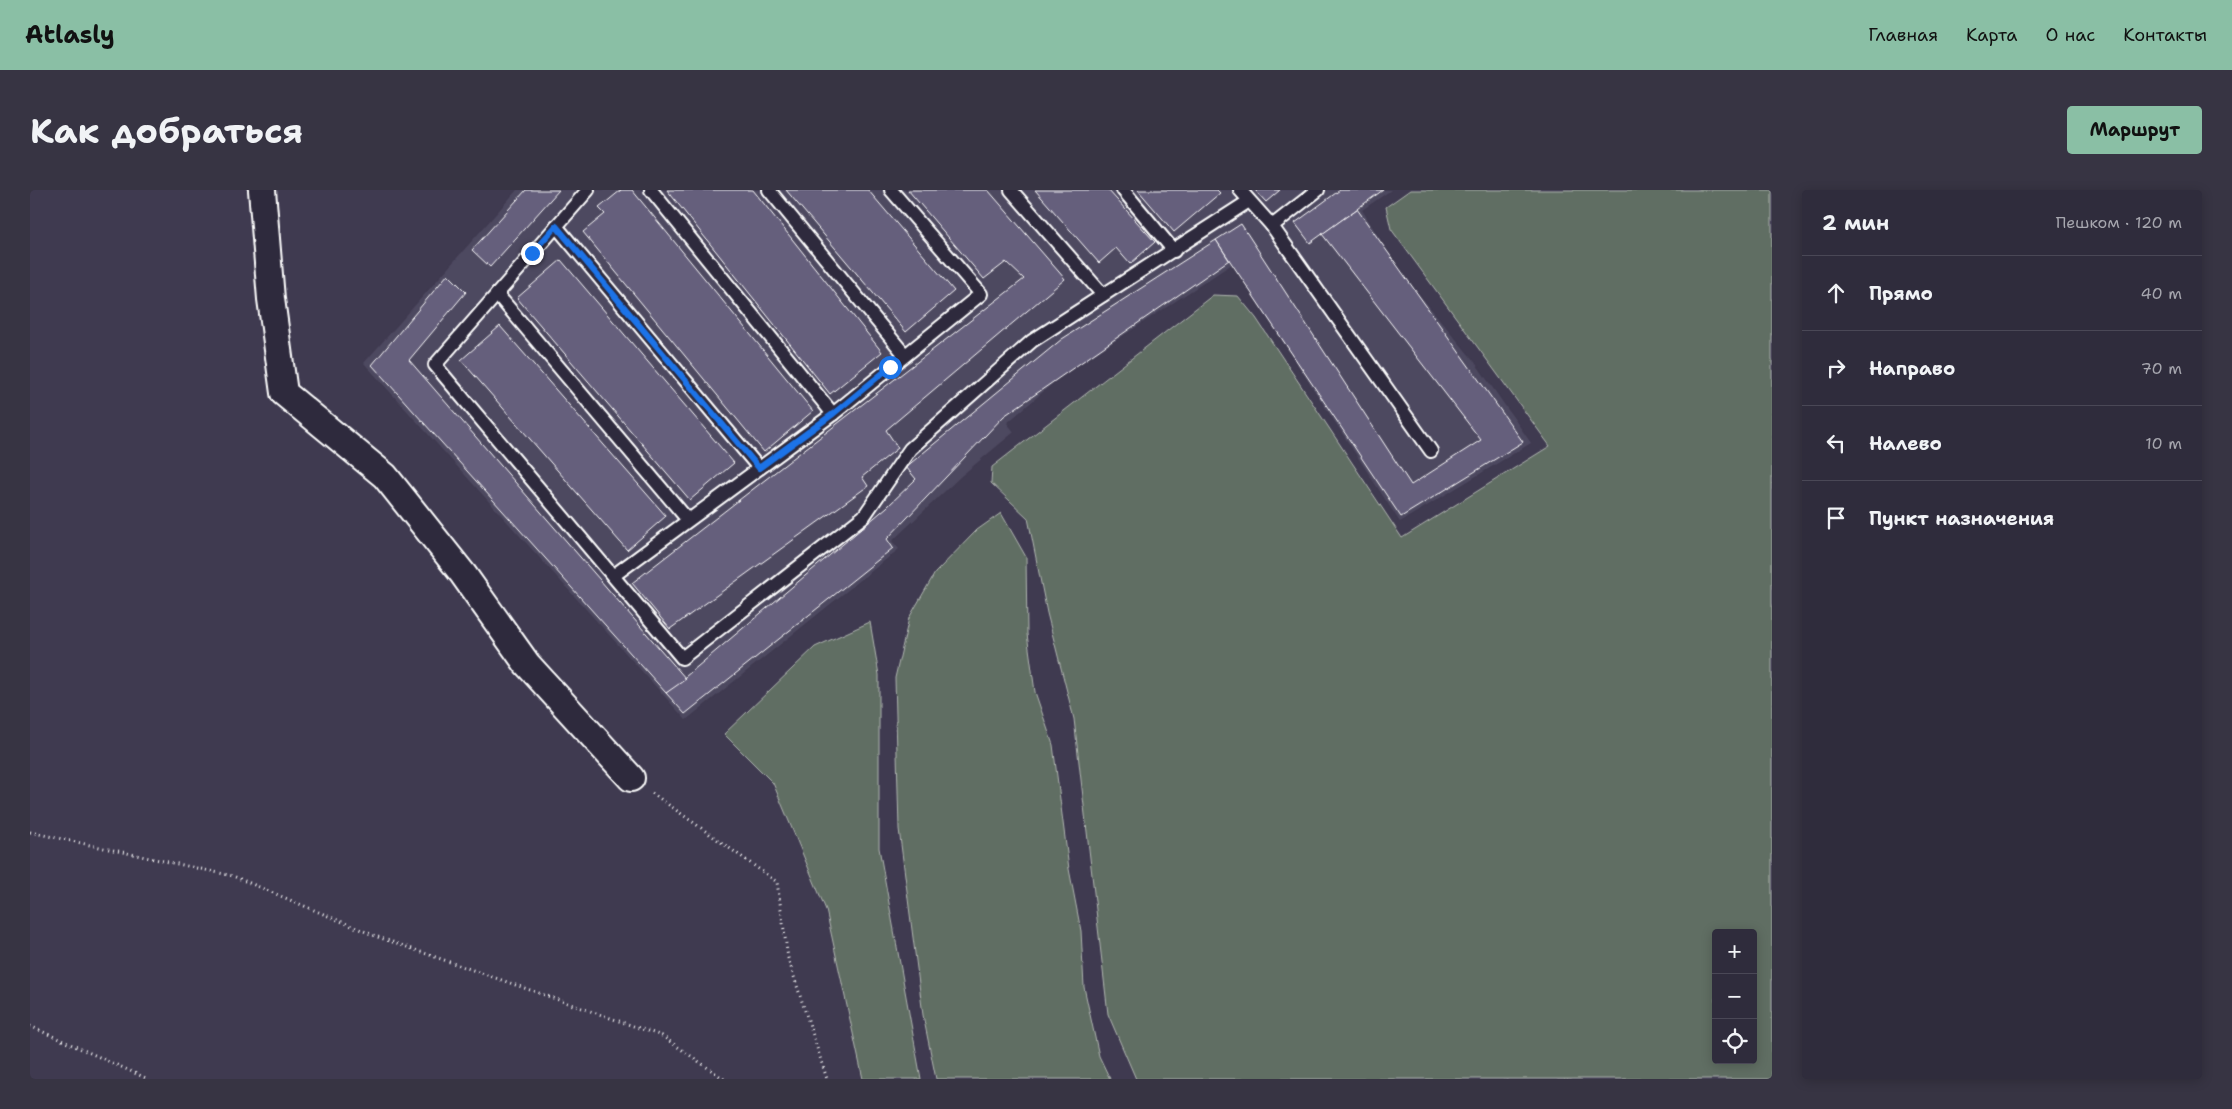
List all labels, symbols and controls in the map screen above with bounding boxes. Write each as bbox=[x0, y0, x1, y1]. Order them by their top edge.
text: Atlasly bbox=[25, 19, 115, 51]
text: Главная bbox=[1868, 23, 1938, 47]
text: Карта bbox=[1966, 23, 2018, 47]
text: О нас bbox=[2046, 23, 2095, 47]
text: Контакты bbox=[2123, 23, 2207, 47]
button: Маршрут bbox=[2067, 106, 2202, 154]
text: Как добраться bbox=[30, 107, 303, 154]
text: 2 мин bbox=[1822, 209, 1889, 237]
text: Пешком · 120 m bbox=[2056, 212, 2182, 233]
route end bbox=[521, 242, 544, 265]
icon: ahead bbox=[1822, 279, 1850, 307]
text: Прямо bbox=[1869, 281, 1933, 306]
text: 40 m bbox=[2140, 283, 2182, 304]
icon: right bbox=[1822, 354, 1850, 382]
route start bbox=[879, 356, 902, 379]
text: Направо bbox=[1869, 356, 1955, 381]
text: 70 m bbox=[2141, 358, 2182, 379]
icon: left bbox=[1822, 429, 1850, 457]
text: Налево bbox=[1869, 431, 1942, 456]
text: 10 m bbox=[2145, 433, 2182, 454]
icon: arrive bbox=[1822, 504, 1850, 532]
text: Пункт назначения bbox=[1869, 506, 2054, 531]
map controls bbox=[1712, 929, 1757, 1064]
button: + bbox=[1712, 929, 1757, 974]
button: − bbox=[1712, 974, 1757, 1019]
button: locate bbox=[1712, 1019, 1757, 1064]

